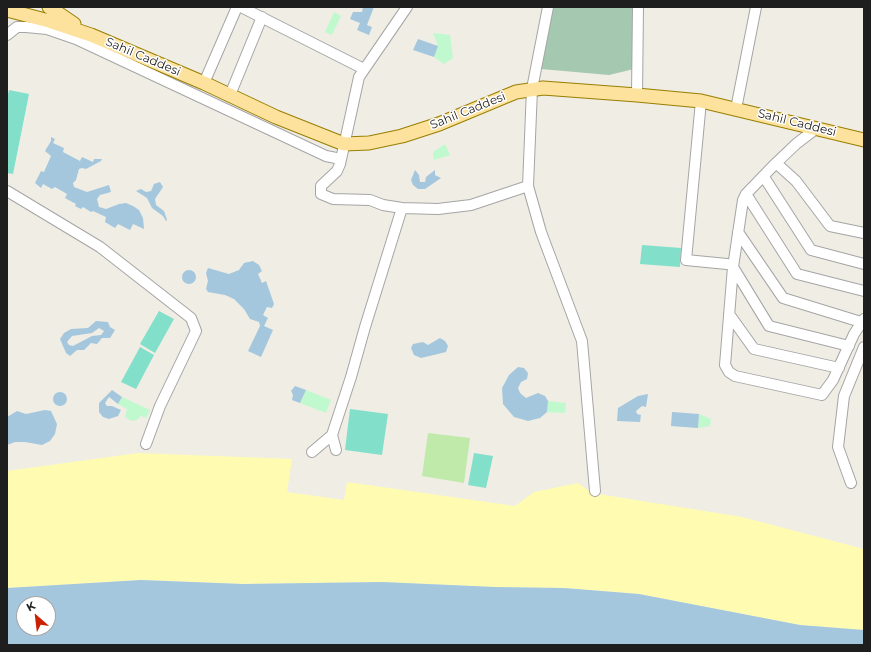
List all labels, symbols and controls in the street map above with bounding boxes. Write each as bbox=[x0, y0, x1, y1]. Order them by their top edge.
street label: Sahil Caddesi bbox=[103, 35, 183, 79]
street label: Sahil Caddesi bbox=[428, 89, 508, 133]
street label: Sahil Caddesi bbox=[756, 106, 838, 140]
north arrow bbox=[16, 596, 56, 636]
text: K bbox=[24, 598, 38, 614]

